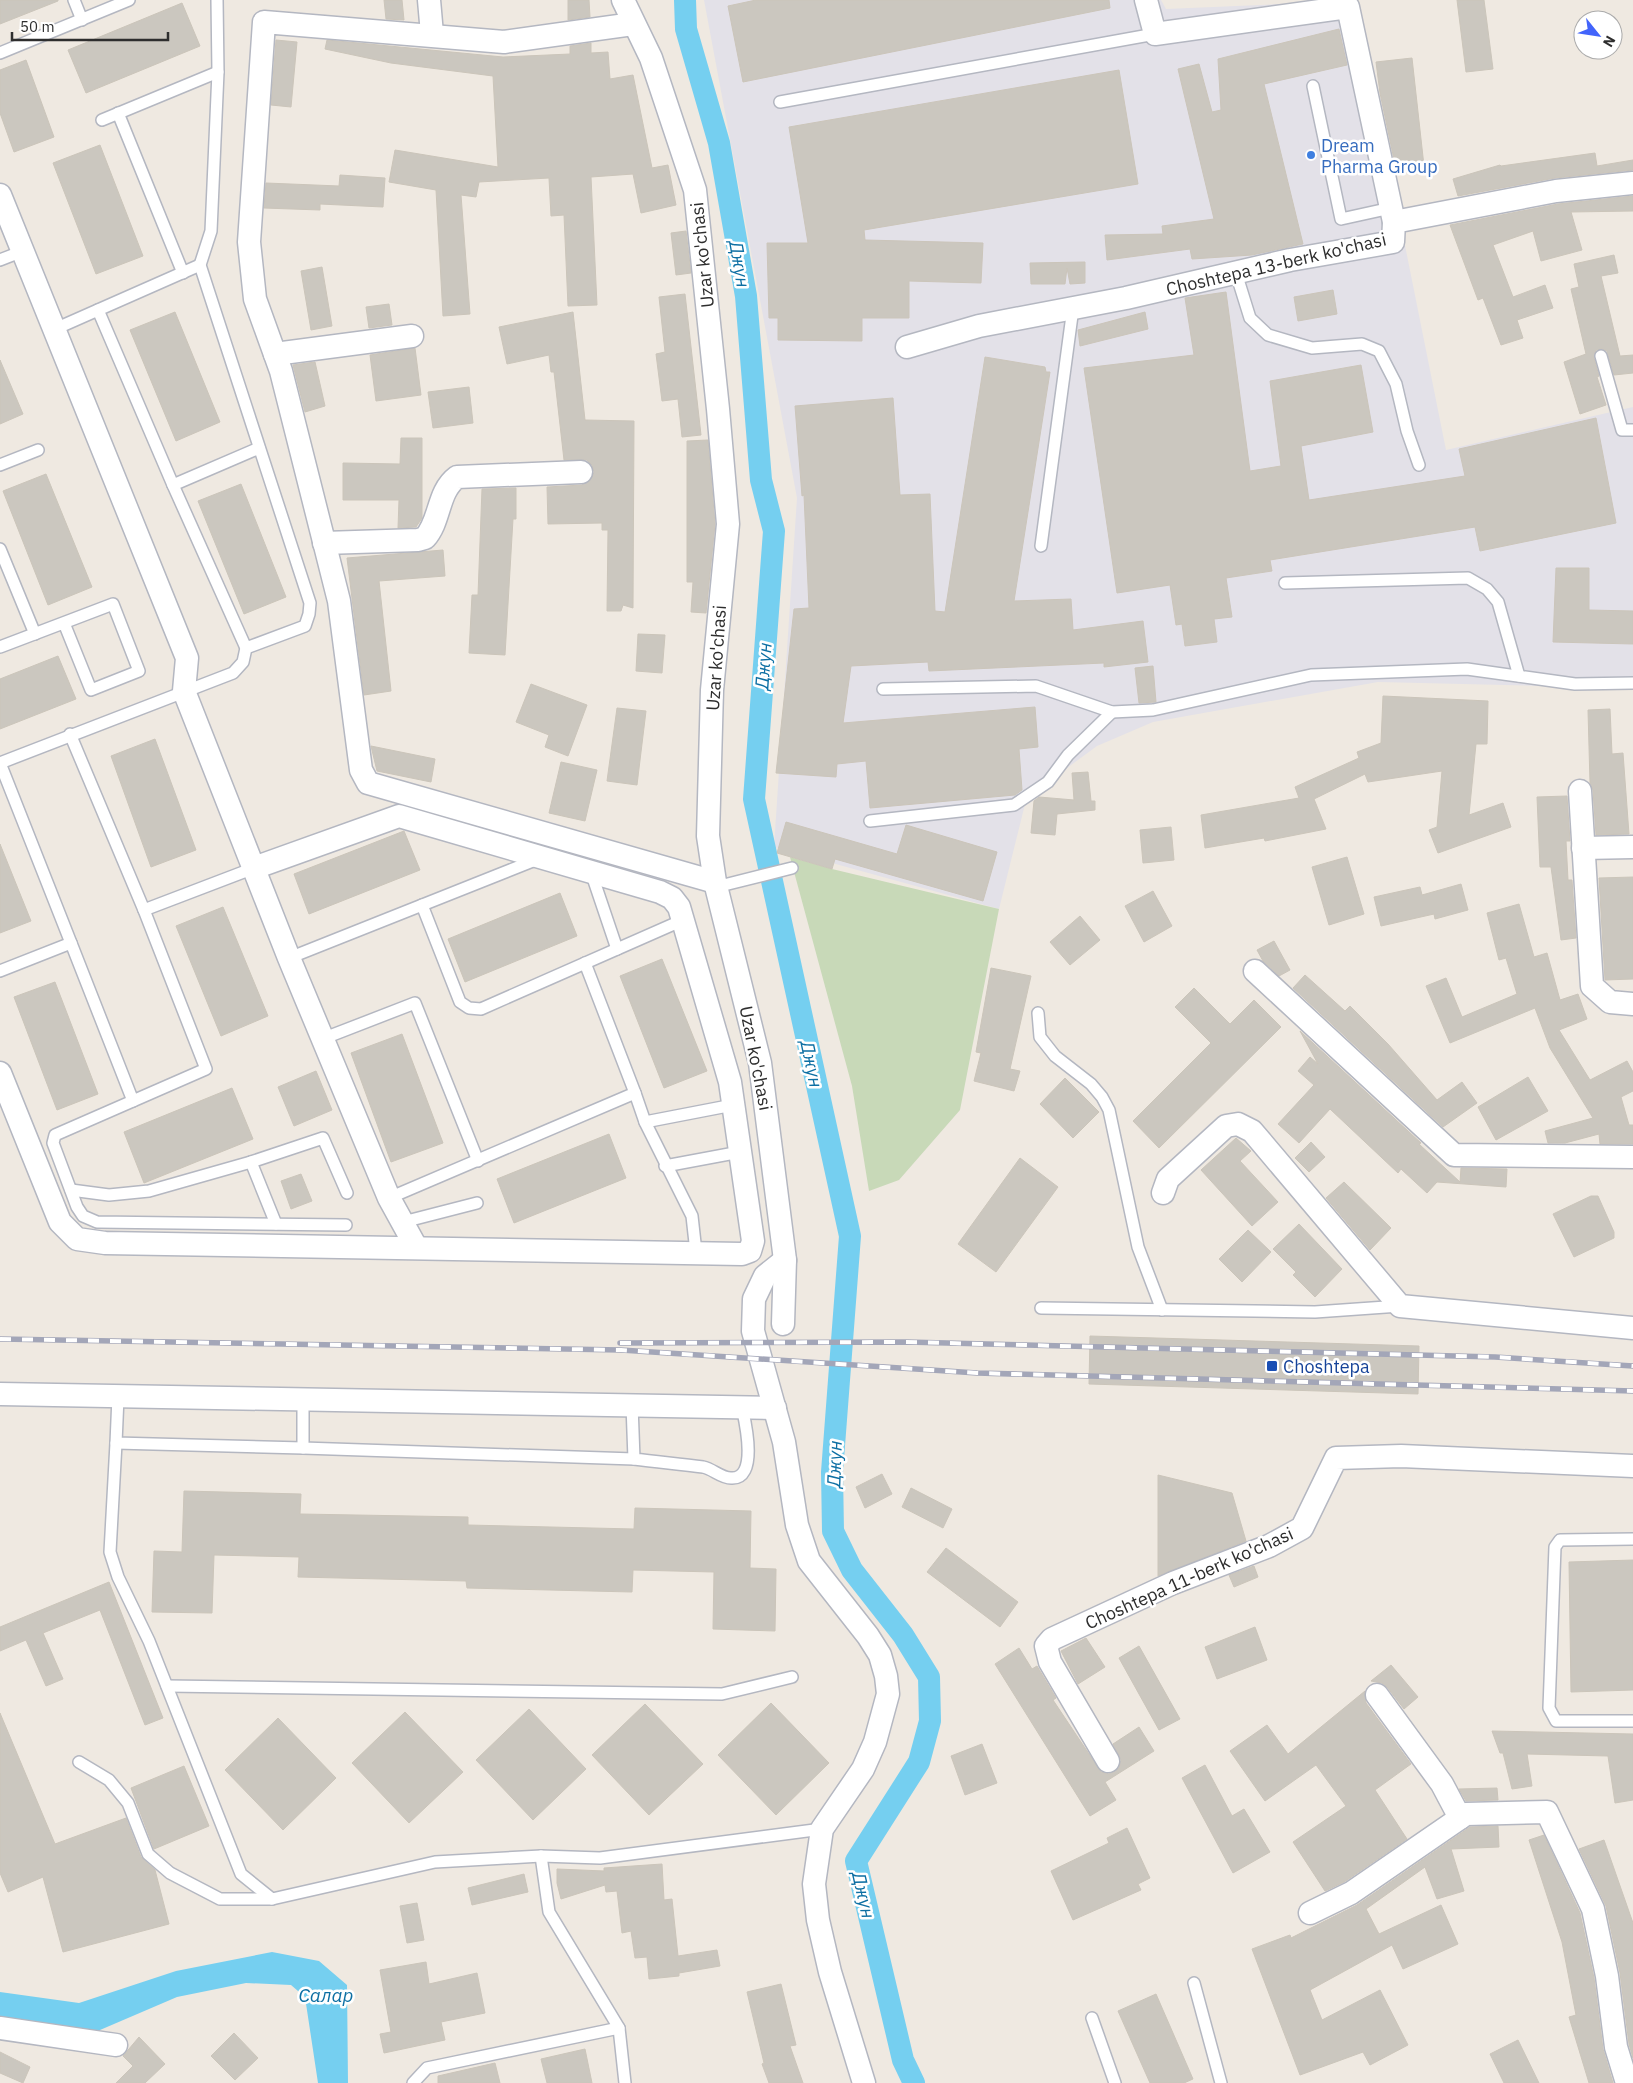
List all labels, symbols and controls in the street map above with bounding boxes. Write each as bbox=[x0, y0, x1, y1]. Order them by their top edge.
scale bar bbox=[12, 10, 169, 42]
north arrow bbox=[1573, 10, 1623, 60]
text: 50 m bbox=[20, 17, 55, 36]
text: N bbox=[1599, 33, 1620, 50]
place label: Dream Pharma Group bbox=[1321, 134, 1438, 178]
marker: Dream Pharma Group bbox=[1305, 149, 1317, 161]
street label: Uzar ko'chasi bbox=[685, 201, 719, 309]
street label: Choshtepa 13-berk ko'chasi bbox=[1164, 227, 1388, 301]
water label: Джун bbox=[724, 237, 756, 289]
street label: Uzar ko'chasi bbox=[701, 604, 731, 712]
water label: Джун bbox=[749, 642, 777, 692]
street label: Uzar ko'chasi bbox=[735, 1004, 777, 1112]
water label: Джун bbox=[795, 1036, 829, 1090]
place label: Choshtepa bbox=[1283, 1355, 1370, 1378]
marker: Choshtepa bbox=[1265, 1359, 1279, 1373]
water label: Джун bbox=[821, 1440, 847, 1490]
street label: Choshtepa 11-berk ko'chasi bbox=[1081, 1522, 1297, 1634]
water label: Джун bbox=[847, 1867, 881, 1921]
water label: Салар bbox=[298, 1983, 354, 2007]

